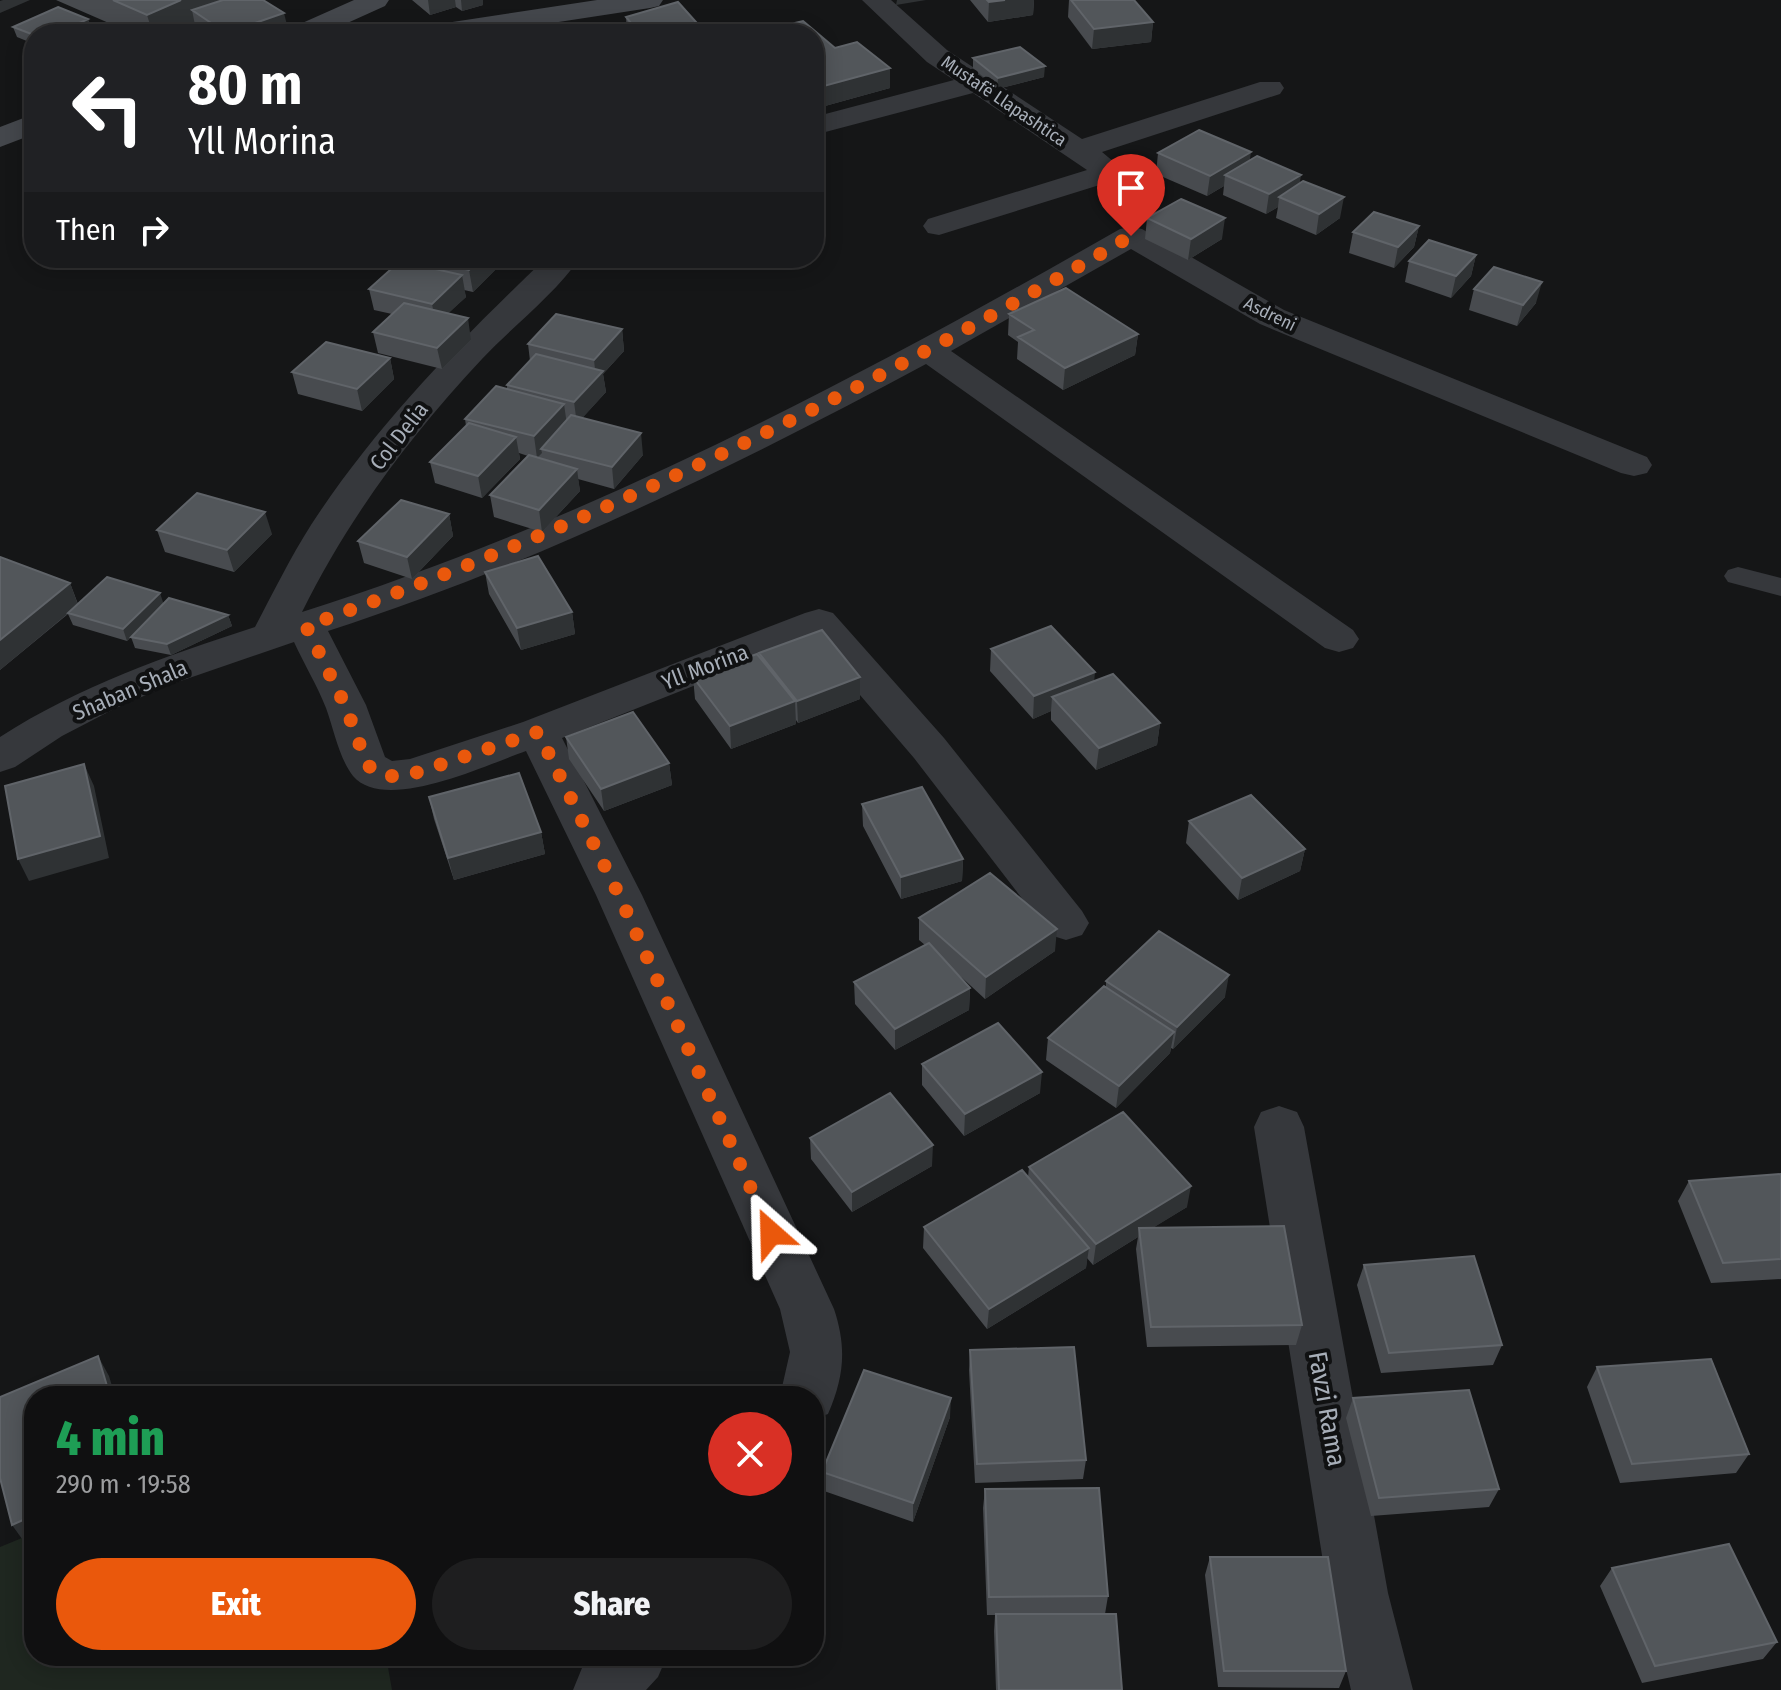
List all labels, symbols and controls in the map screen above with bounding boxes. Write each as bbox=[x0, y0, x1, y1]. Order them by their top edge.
street label: Mustafë Llapashtica bbox=[937, 51, 1071, 151]
text: 80 m bbox=[188, 52, 303, 119]
icon: left bbox=[56, 56, 160, 160]
text: Yll Morina bbox=[188, 120, 336, 164]
pin bbox=[1097, 154, 1165, 236]
icon: arrive bbox=[1109, 166, 1153, 210]
icon: right bbox=[132, 208, 176, 252]
text: Then bbox=[56, 212, 116, 248]
street label: Asdreni bbox=[1240, 292, 1300, 336]
street label: Col Delia bbox=[364, 397, 434, 475]
street label: Yll Morina bbox=[658, 638, 752, 696]
street label: Shaban Shala bbox=[69, 654, 191, 726]
position arrow bbox=[729, 1191, 813, 1275]
street label: Favzi Rama bbox=[1302, 1349, 1352, 1469]
text: 4 min bbox=[56, 1410, 165, 1468]
button: close bbox=[708, 1412, 792, 1496]
text: 290 m · 19:58 bbox=[56, 1469, 191, 1500]
button: Exit bbox=[56, 1558, 416, 1650]
button: Share bbox=[432, 1558, 792, 1650]

